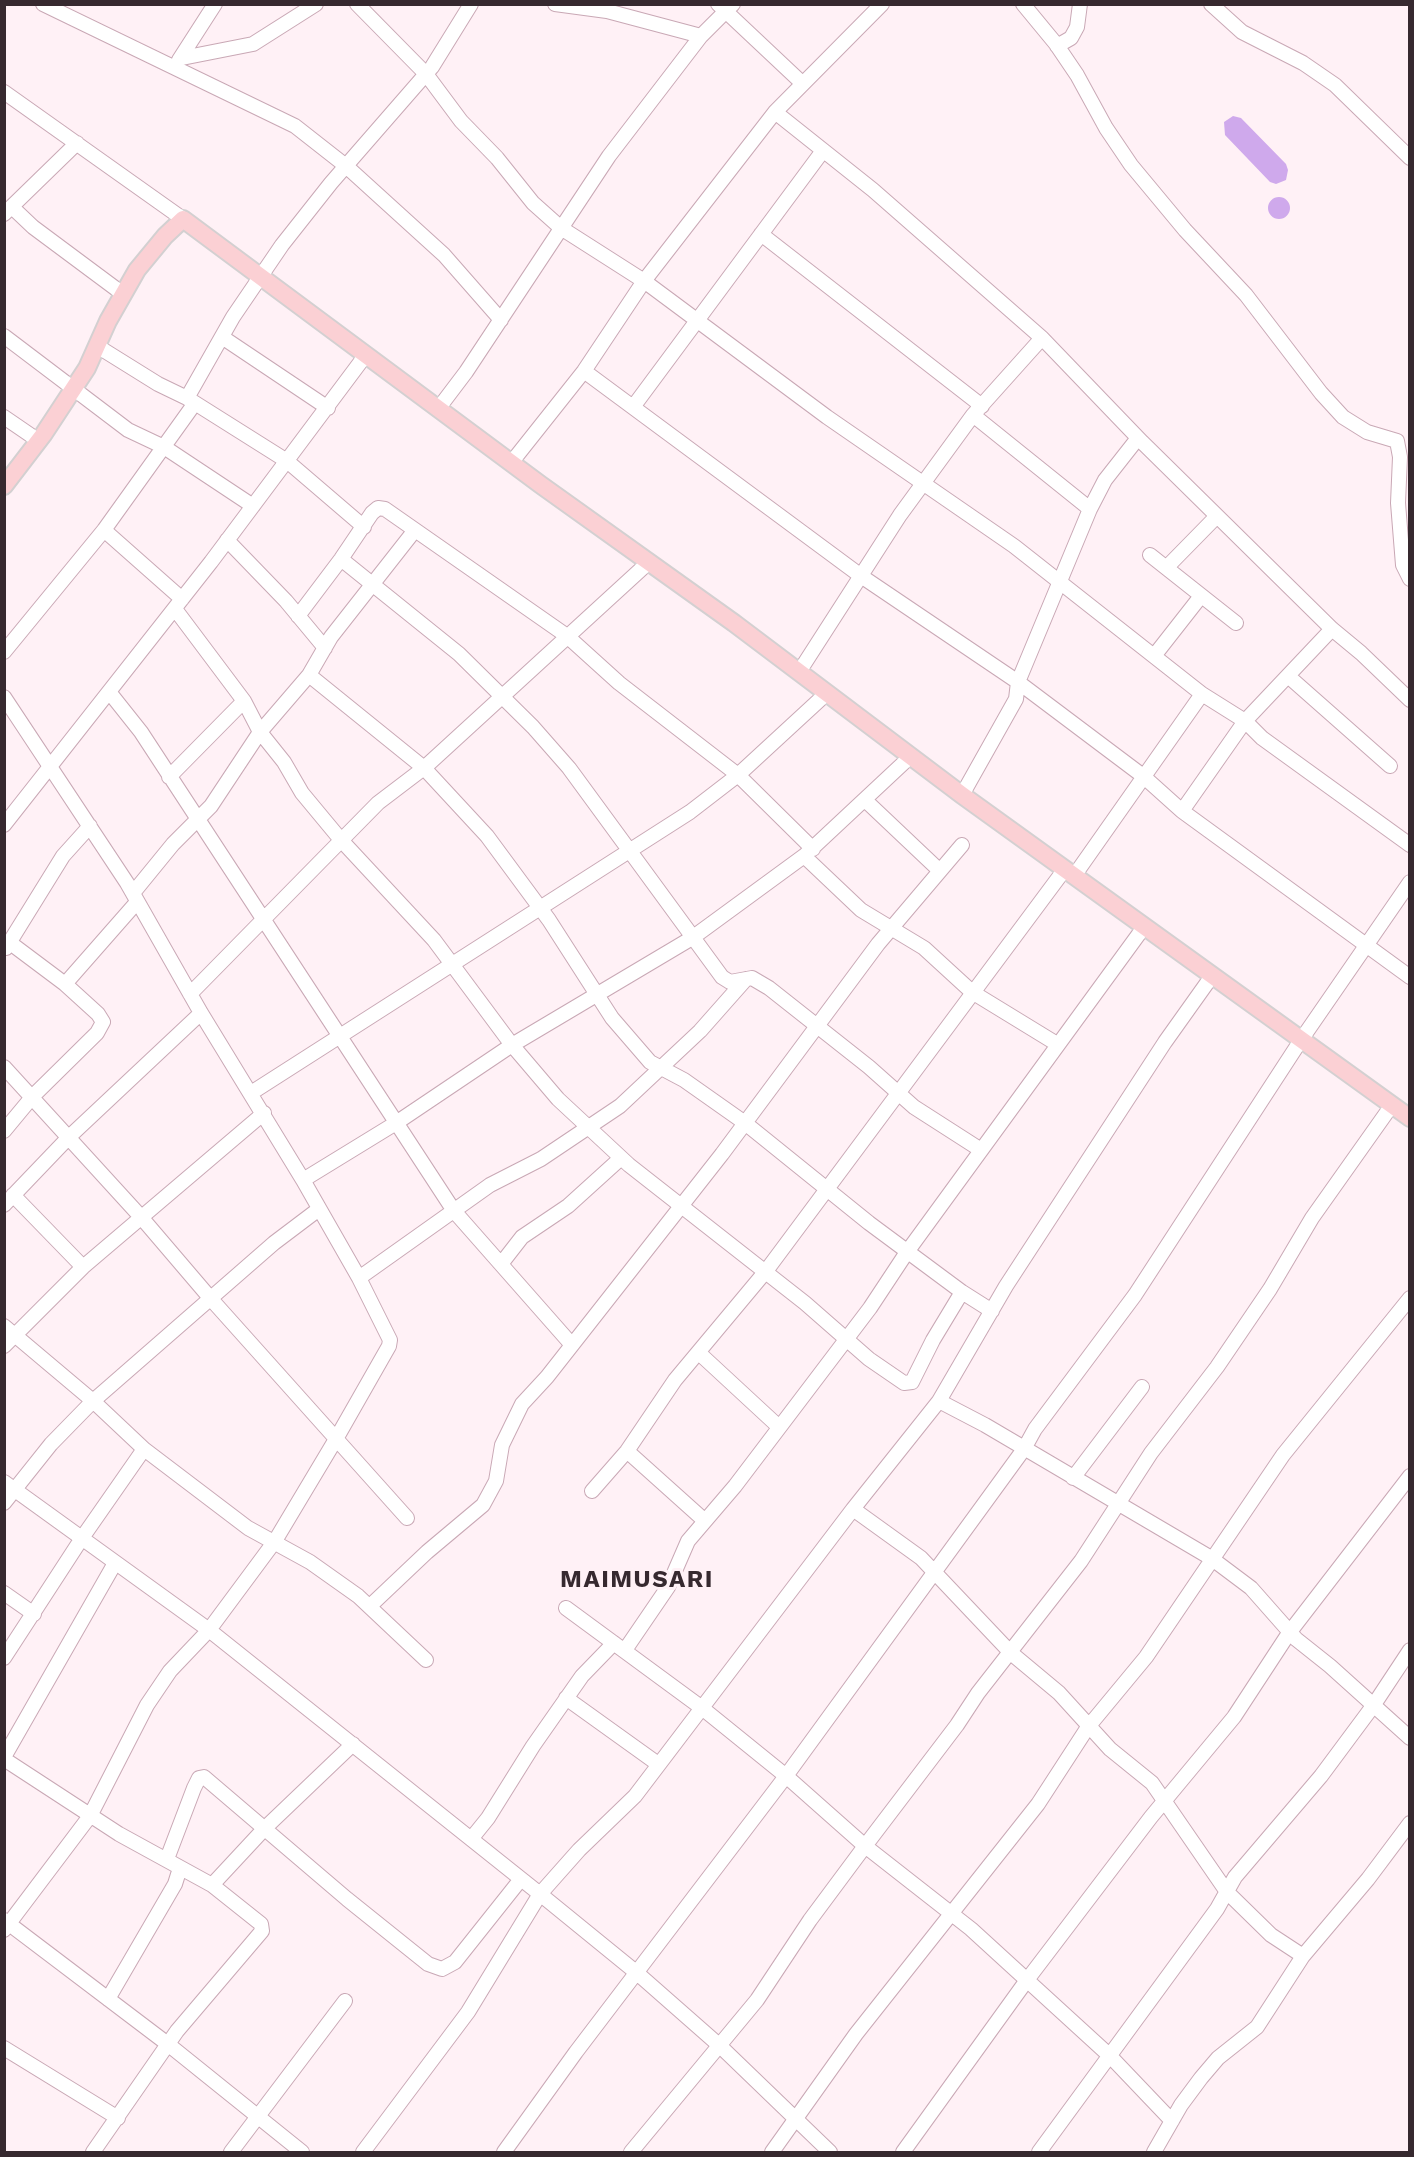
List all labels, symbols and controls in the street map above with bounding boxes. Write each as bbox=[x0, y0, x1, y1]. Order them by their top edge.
district label: MAIMUSARI bbox=[560, 1566, 714, 1594]

